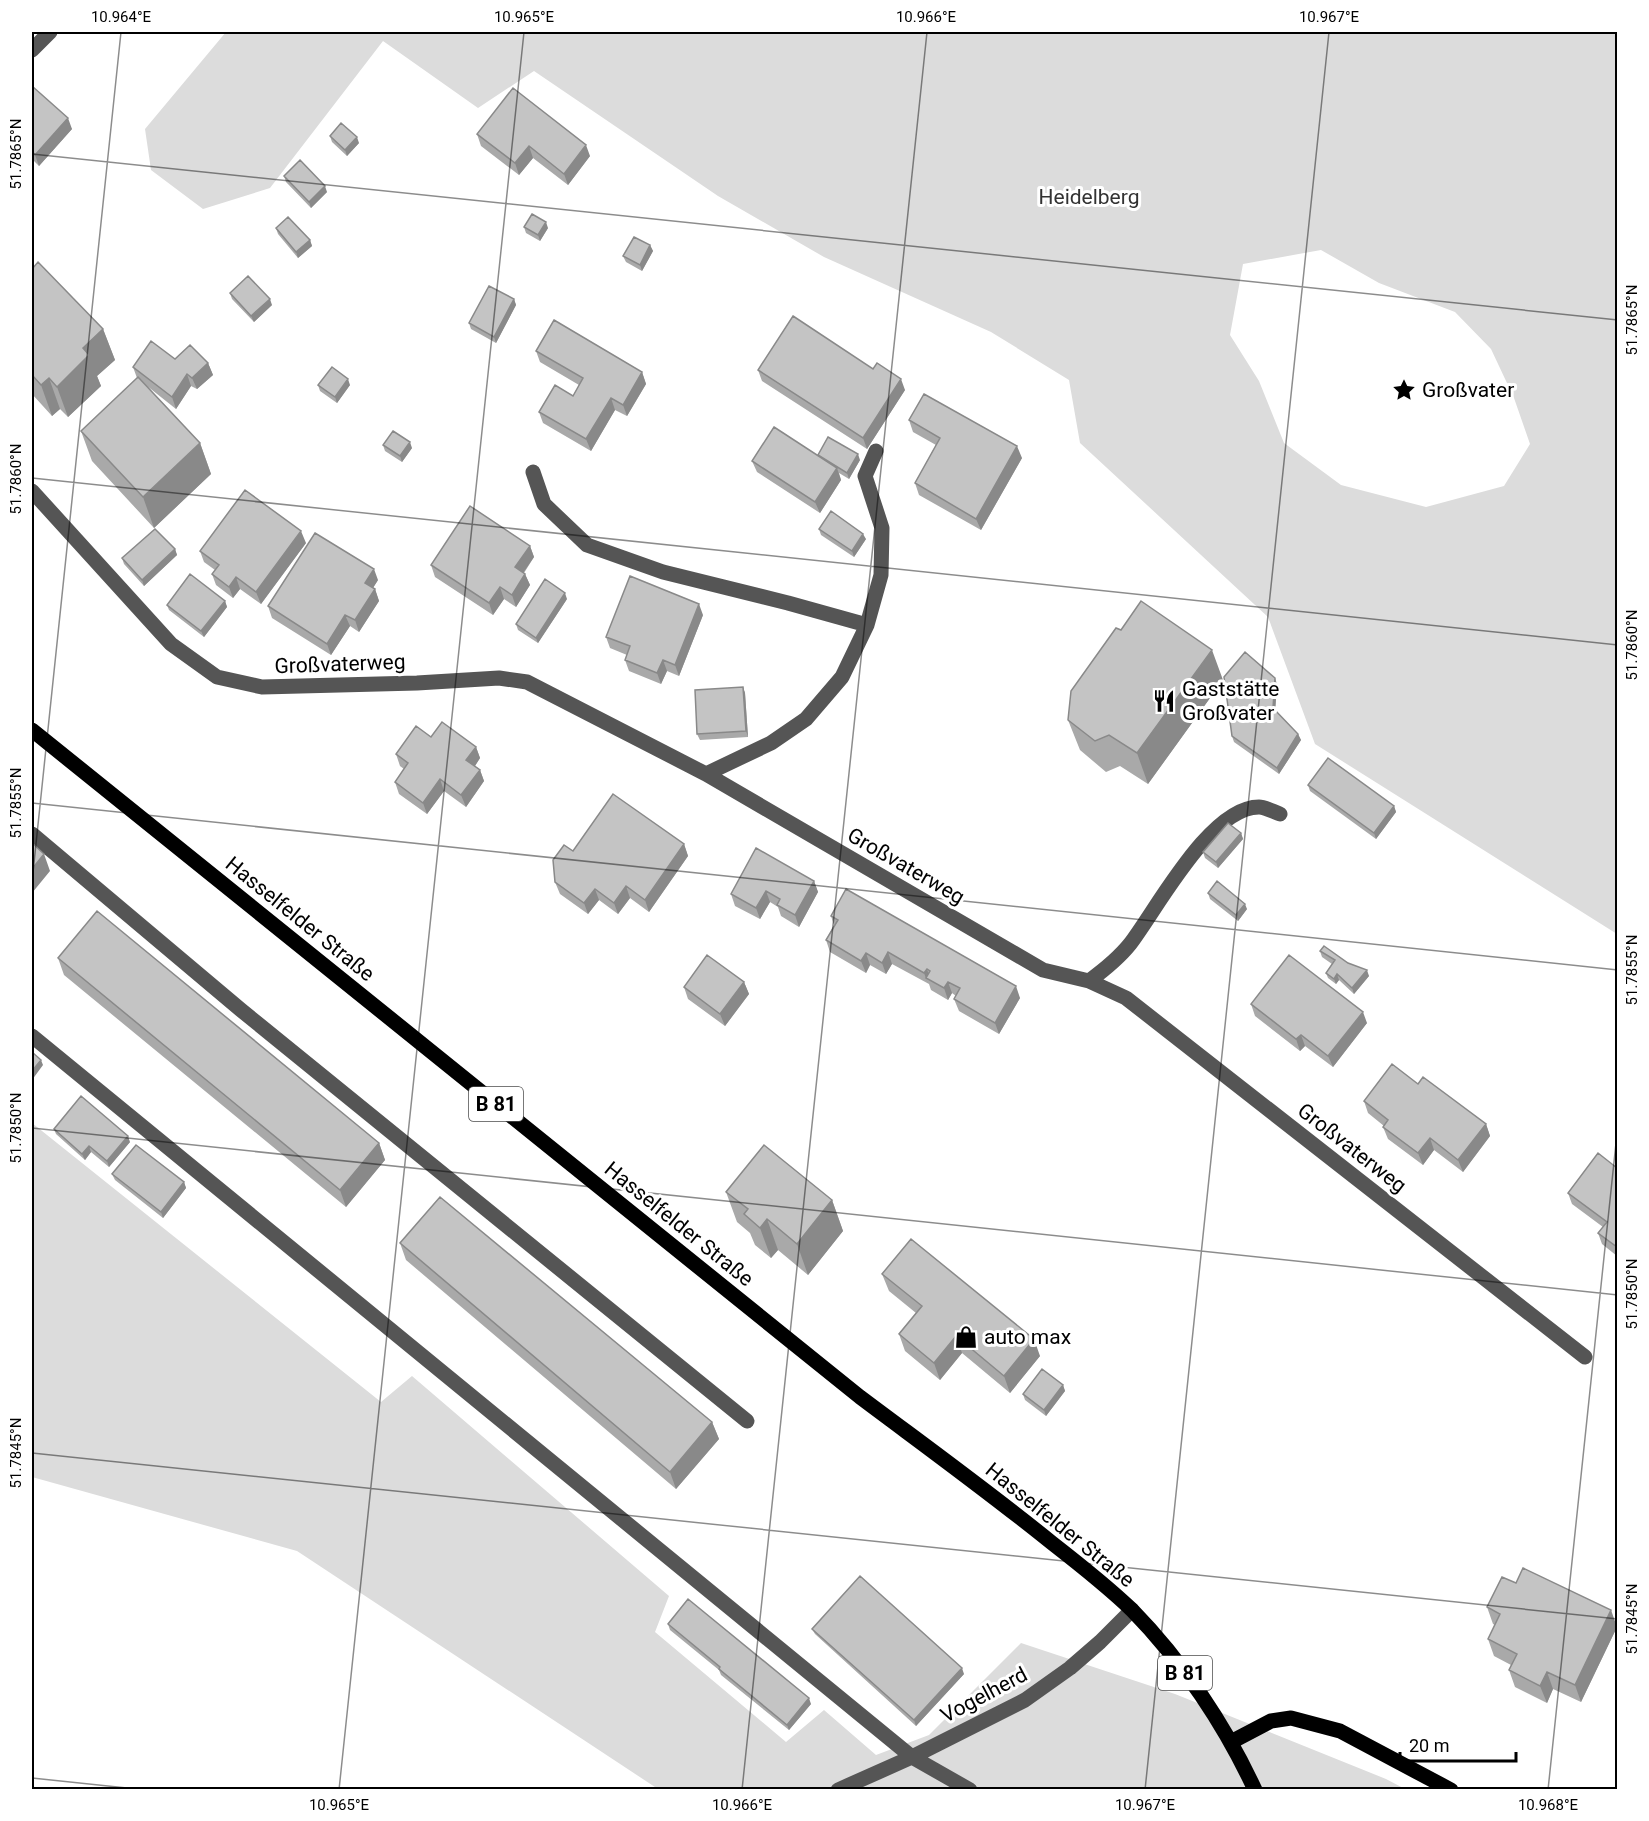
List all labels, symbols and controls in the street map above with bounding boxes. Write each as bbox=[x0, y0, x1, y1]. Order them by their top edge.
text: 10.964°E bbox=[91, 8, 152, 26]
text: 10.965°E bbox=[494, 8, 555, 26]
text: 10.966°E bbox=[896, 8, 957, 26]
text: 10.967°E bbox=[1299, 8, 1360, 26]
text: 51.7865°N bbox=[7, 119, 25, 189]
park label: Heidelberg bbox=[1039, 185, 1139, 209]
text: 51.7865°N bbox=[1623, 285, 1641, 355]
place icon: Großvater bbox=[1391, 377, 1417, 403]
place label: Großvater bbox=[1422, 378, 1514, 402]
text: 51.7860°N bbox=[7, 444, 25, 514]
text: 51.7860°N bbox=[1623, 610, 1641, 680]
street label: Großvaterweg bbox=[274, 650, 406, 678]
place label: Gaststätte Großvater bbox=[1182, 677, 1279, 725]
restaurant icon: Gaststätte Großvater bbox=[1151, 688, 1177, 714]
text: 51.7855°N bbox=[7, 768, 25, 838]
street label: Großvaterweg bbox=[843, 823, 969, 909]
street label: Hasselfelder Straße bbox=[221, 852, 379, 986]
text: 51.7855°N bbox=[1623, 935, 1641, 1005]
road number: B 81 bbox=[469, 1087, 523, 1121]
text: 51.7850°N bbox=[7, 1093, 25, 1163]
street label: Großvaterweg bbox=[1293, 1098, 1411, 1198]
street label: Hasselfelder Straße bbox=[600, 1157, 758, 1291]
text: 51.7850°N bbox=[1623, 1259, 1641, 1329]
shop icon: auto max bbox=[953, 1324, 979, 1350]
place label: auto max bbox=[984, 1325, 1071, 1349]
text: 51.7845°N bbox=[7, 1418, 25, 1488]
street label: Hasselfelder Straße bbox=[981, 1458, 1139, 1592]
text: 51.7845°N bbox=[1623, 1584, 1641, 1654]
road number: B 81 bbox=[1158, 1656, 1212, 1690]
street label: Vogelherd bbox=[937, 1662, 1031, 1728]
scale bar bbox=[1400, 1725, 1516, 1763]
text: 20 m bbox=[1409, 1735, 1449, 1756]
text: 10.965°E bbox=[309, 1796, 370, 1814]
text: 10.966°E bbox=[712, 1796, 773, 1814]
text: 10.967°E bbox=[1115, 1796, 1176, 1814]
text: 10.968°E bbox=[1518, 1796, 1579, 1814]

